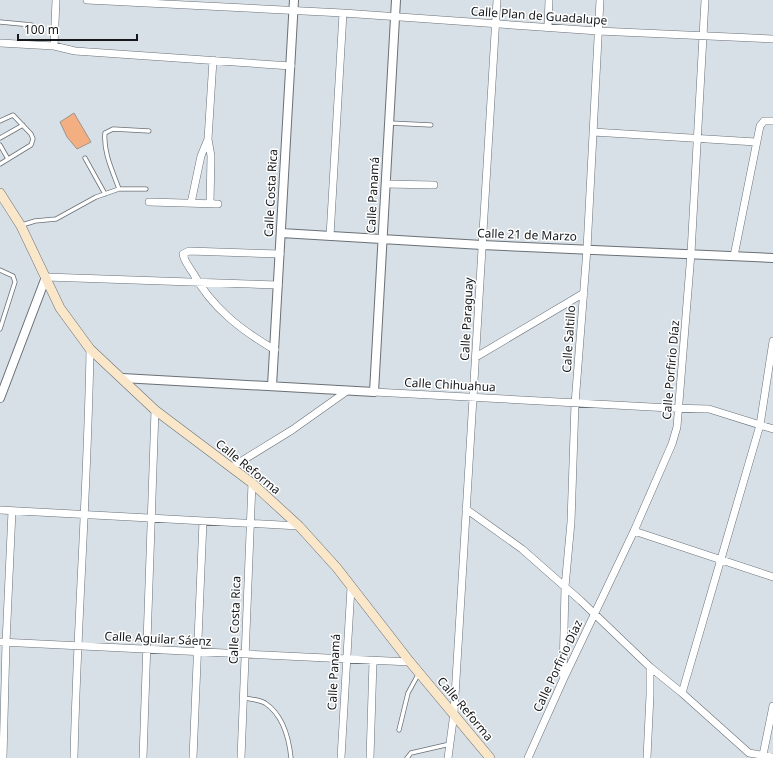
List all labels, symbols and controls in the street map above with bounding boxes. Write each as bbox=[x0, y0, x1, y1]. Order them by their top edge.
street label: Calle Plan de Guadalupe bbox=[470, 2, 608, 29]
scale bar bbox=[18, 16, 137, 42]
text: 100 m bbox=[24, 21, 59, 38]
street label: Calle Costa Rica bbox=[260, 148, 281, 237]
street label: Calle Panamá bbox=[362, 156, 383, 234]
street label: Calle 21 de Marzo bbox=[477, 224, 577, 245]
street label: Calle Paraguay bbox=[456, 276, 477, 361]
street label: Calle Saltillo bbox=[558, 305, 579, 373]
street label: Calle Porfirio Díaz bbox=[658, 319, 683, 420]
street label: Calle Chihuahua bbox=[404, 374, 496, 395]
street label: Calle Reforma bbox=[212, 435, 284, 498]
street label: Calle Costa Rica bbox=[224, 576, 245, 664]
street label: Calle Porfirio Díaz bbox=[529, 617, 586, 715]
street label: Calle Aguilar Sáenz bbox=[104, 627, 212, 650]
street label: Calle Panamá bbox=[323, 633, 344, 711]
street label: Calle Reforma bbox=[434, 673, 497, 744]

